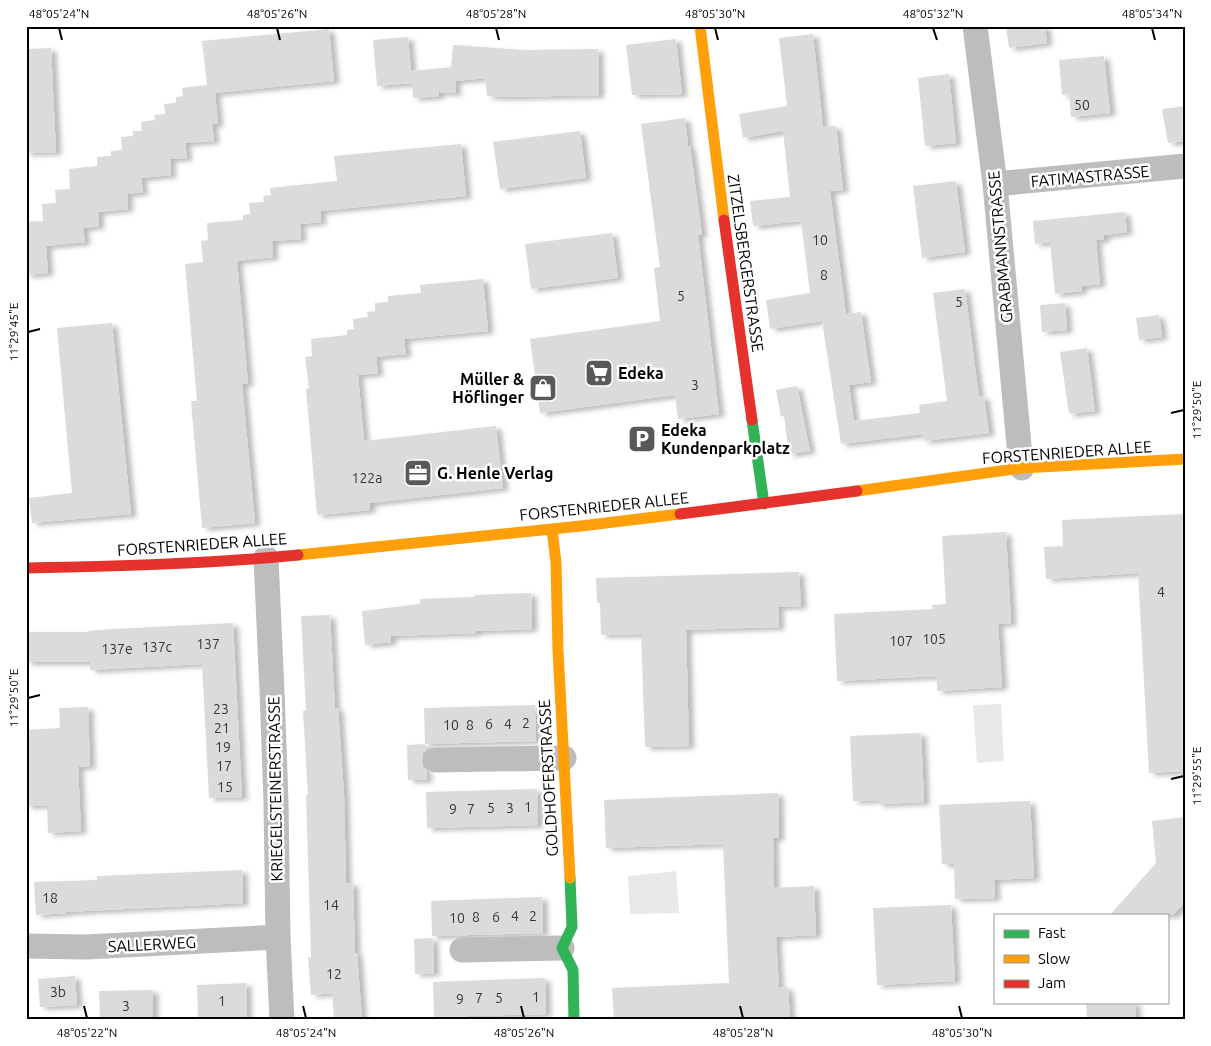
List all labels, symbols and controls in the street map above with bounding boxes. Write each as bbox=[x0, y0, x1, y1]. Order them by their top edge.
text: 48°05'24"N bbox=[29, 7, 89, 20]
text: 48°05'26"N bbox=[247, 7, 307, 20]
text: 48°05'28"N bbox=[466, 7, 526, 20]
text: 48°05'30"N bbox=[685, 7, 745, 20]
text: 48°05'32"N bbox=[903, 7, 963, 20]
text: 48°05'34"N bbox=[1122, 7, 1182, 20]
house number: 50 bbox=[1074, 97, 1090, 113]
street label: FATIMASTRASSE bbox=[1030, 162, 1150, 190]
street label: GRABMANNSTRASSE bbox=[984, 170, 1016, 324]
street label: ZITZELSBERGERSTRASSE bbox=[725, 173, 767, 353]
house number: 10 bbox=[812, 232, 828, 248]
house number: 8 bbox=[820, 267, 828, 283]
house number: 5 bbox=[677, 288, 685, 304]
house number: 5 bbox=[955, 294, 963, 310]
text: 11°29'45"E bbox=[7, 302, 20, 361]
supermarket icon: Edeka bbox=[584, 358, 614, 388]
place label: Edeka bbox=[618, 364, 664, 382]
place label: Müller & Höflinger bbox=[452, 370, 524, 406]
shop icon: Müller & Höflinger bbox=[528, 373, 558, 403]
house number: 3 bbox=[691, 377, 699, 393]
text: 11°29'50"E bbox=[1190, 380, 1203, 439]
place label: Edeka Kundenparkplatz bbox=[661, 421, 790, 457]
parking icon: Edeka Kundenparkplatz bbox=[627, 424, 657, 454]
street label: FORSTENRIEDER ALLEE bbox=[982, 437, 1152, 467]
office icon: G. Henle Verlag bbox=[403, 458, 433, 488]
place label: G. Henle Verlag bbox=[437, 464, 553, 482]
house number: 122a bbox=[352, 470, 382, 486]
street label: FORSTENRIEDER ALLEE bbox=[518, 488, 690, 524]
street label: FORSTENRIEDER ALLEE bbox=[117, 529, 287, 559]
house number: 4 bbox=[1157, 584, 1165, 600]
house number: 105 bbox=[922, 631, 946, 647]
house number: 107 bbox=[889, 633, 913, 649]
house number: 137 bbox=[196, 636, 220, 652]
house number: 137c bbox=[142, 639, 173, 655]
house number: 137e bbox=[101, 641, 133, 657]
text: 11°29'50"E bbox=[7, 668, 20, 727]
street label: KRIEGELSTEINERSTRASSE bbox=[264, 696, 286, 882]
street label: GOLDHOFERSTRASSE bbox=[535, 699, 561, 857]
house number: 23 bbox=[213, 701, 229, 717]
house number: 2 bbox=[522, 715, 530, 731]
house number: 6 bbox=[485, 716, 493, 732]
house number: 4 bbox=[504, 716, 512, 732]
house number: 10 bbox=[443, 717, 459, 733]
house number: 8 bbox=[466, 717, 474, 733]
house number: 21 bbox=[214, 720, 230, 736]
house number: 19 bbox=[215, 739, 231, 755]
text: 11°29'55"E bbox=[1190, 746, 1203, 805]
house number: 17 bbox=[216, 758, 232, 774]
house number: 15 bbox=[217, 779, 233, 795]
house number: 1 bbox=[524, 799, 532, 815]
house number: 5 bbox=[487, 800, 495, 816]
house number: 3 bbox=[506, 800, 514, 816]
house number: 9 bbox=[449, 801, 457, 817]
house number: 7 bbox=[467, 801, 475, 817]
house number: 18 bbox=[42, 890, 58, 906]
house number: 14 bbox=[323, 897, 339, 913]
house number: 4 bbox=[511, 908, 519, 924]
house number: 2 bbox=[529, 908, 537, 924]
house number: 8 bbox=[472, 909, 480, 925]
house number: 6 bbox=[492, 909, 500, 925]
house number: 10 bbox=[449, 910, 465, 926]
legend bbox=[994, 914, 1168, 1004]
text: Fast bbox=[1038, 924, 1066, 941]
street label: SALLERWEG bbox=[108, 933, 196, 955]
text: Slow bbox=[1038, 950, 1071, 967]
house number: 12 bbox=[326, 966, 342, 982]
text: Jam bbox=[1038, 974, 1066, 991]
house number: 3b bbox=[50, 984, 66, 1000]
house number: 1 bbox=[532, 989, 540, 1005]
house number: 7 bbox=[475, 990, 483, 1006]
house number: 5 bbox=[495, 990, 503, 1006]
house number: 9 bbox=[456, 991, 464, 1007]
house number: 1 bbox=[218, 993, 226, 1009]
house number: 3 bbox=[122, 998, 130, 1014]
text: 48°05'22"N bbox=[57, 1026, 117, 1039]
text: 48°05'24"N bbox=[276, 1026, 336, 1039]
text: 48°05'26"N bbox=[494, 1026, 554, 1039]
text: 48°05'28"N bbox=[713, 1026, 773, 1039]
text: 48°05'30"N bbox=[932, 1026, 992, 1039]

